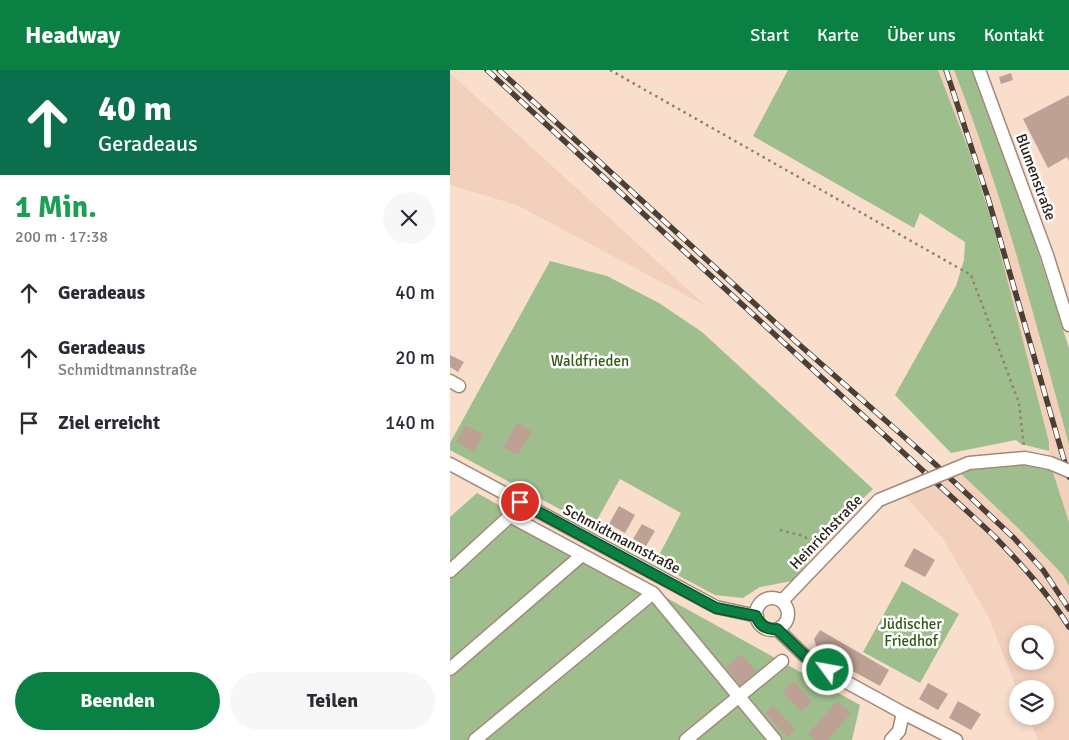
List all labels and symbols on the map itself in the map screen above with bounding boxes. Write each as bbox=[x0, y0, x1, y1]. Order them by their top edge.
street label: Blumenstraße bbox=[1012, 131, 1060, 223]
park label: Waldfrieden bbox=[551, 352, 629, 370]
pin bbox=[499, 481, 541, 523]
street label: Heinrichstraße bbox=[786, 491, 866, 573]
street label: Schmidtmannstraße bbox=[560, 500, 684, 578]
park label: Jüdischer Friedhof bbox=[880, 615, 942, 650]
position arrow bbox=[801, 643, 853, 695]

